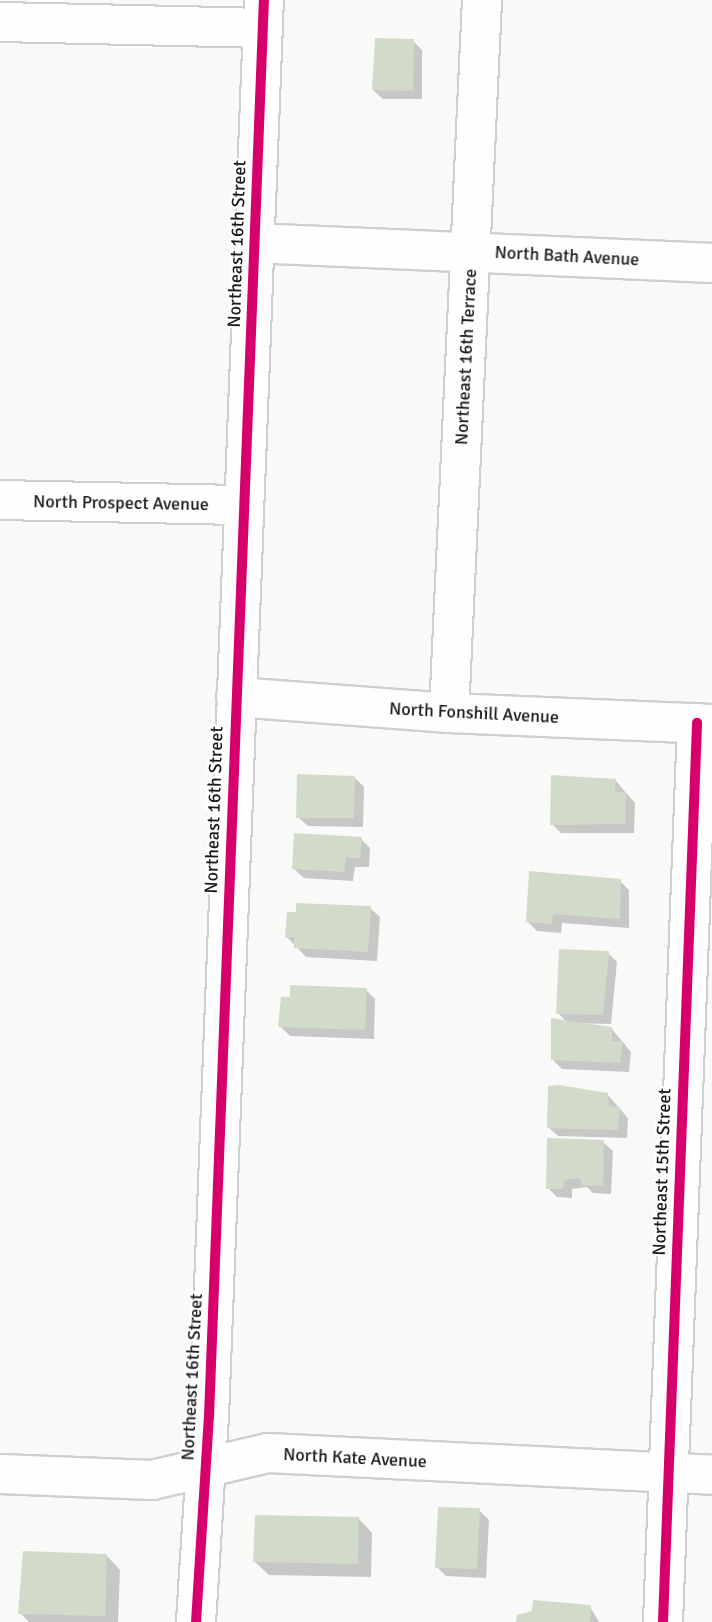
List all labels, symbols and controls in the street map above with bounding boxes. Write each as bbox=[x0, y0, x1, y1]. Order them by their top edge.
street label: Northeast 16th Street bbox=[223, 160, 251, 328]
street label: North Bath Avenue bbox=[494, 241, 640, 271]
street label: Northeast 16th Terrace bbox=[451, 268, 481, 446]
street label: North Prospect Avenue bbox=[33, 491, 209, 515]
street label: North Fonshill Avenue bbox=[389, 698, 559, 728]
street label: Northeast 16th Street bbox=[200, 726, 228, 894]
street label: Northeast 15th Street bbox=[648, 1088, 676, 1256]
street label: Northeast 16th Street bbox=[177, 1293, 207, 1461]
street label: North Kate Avenue bbox=[283, 1443, 427, 1473]

